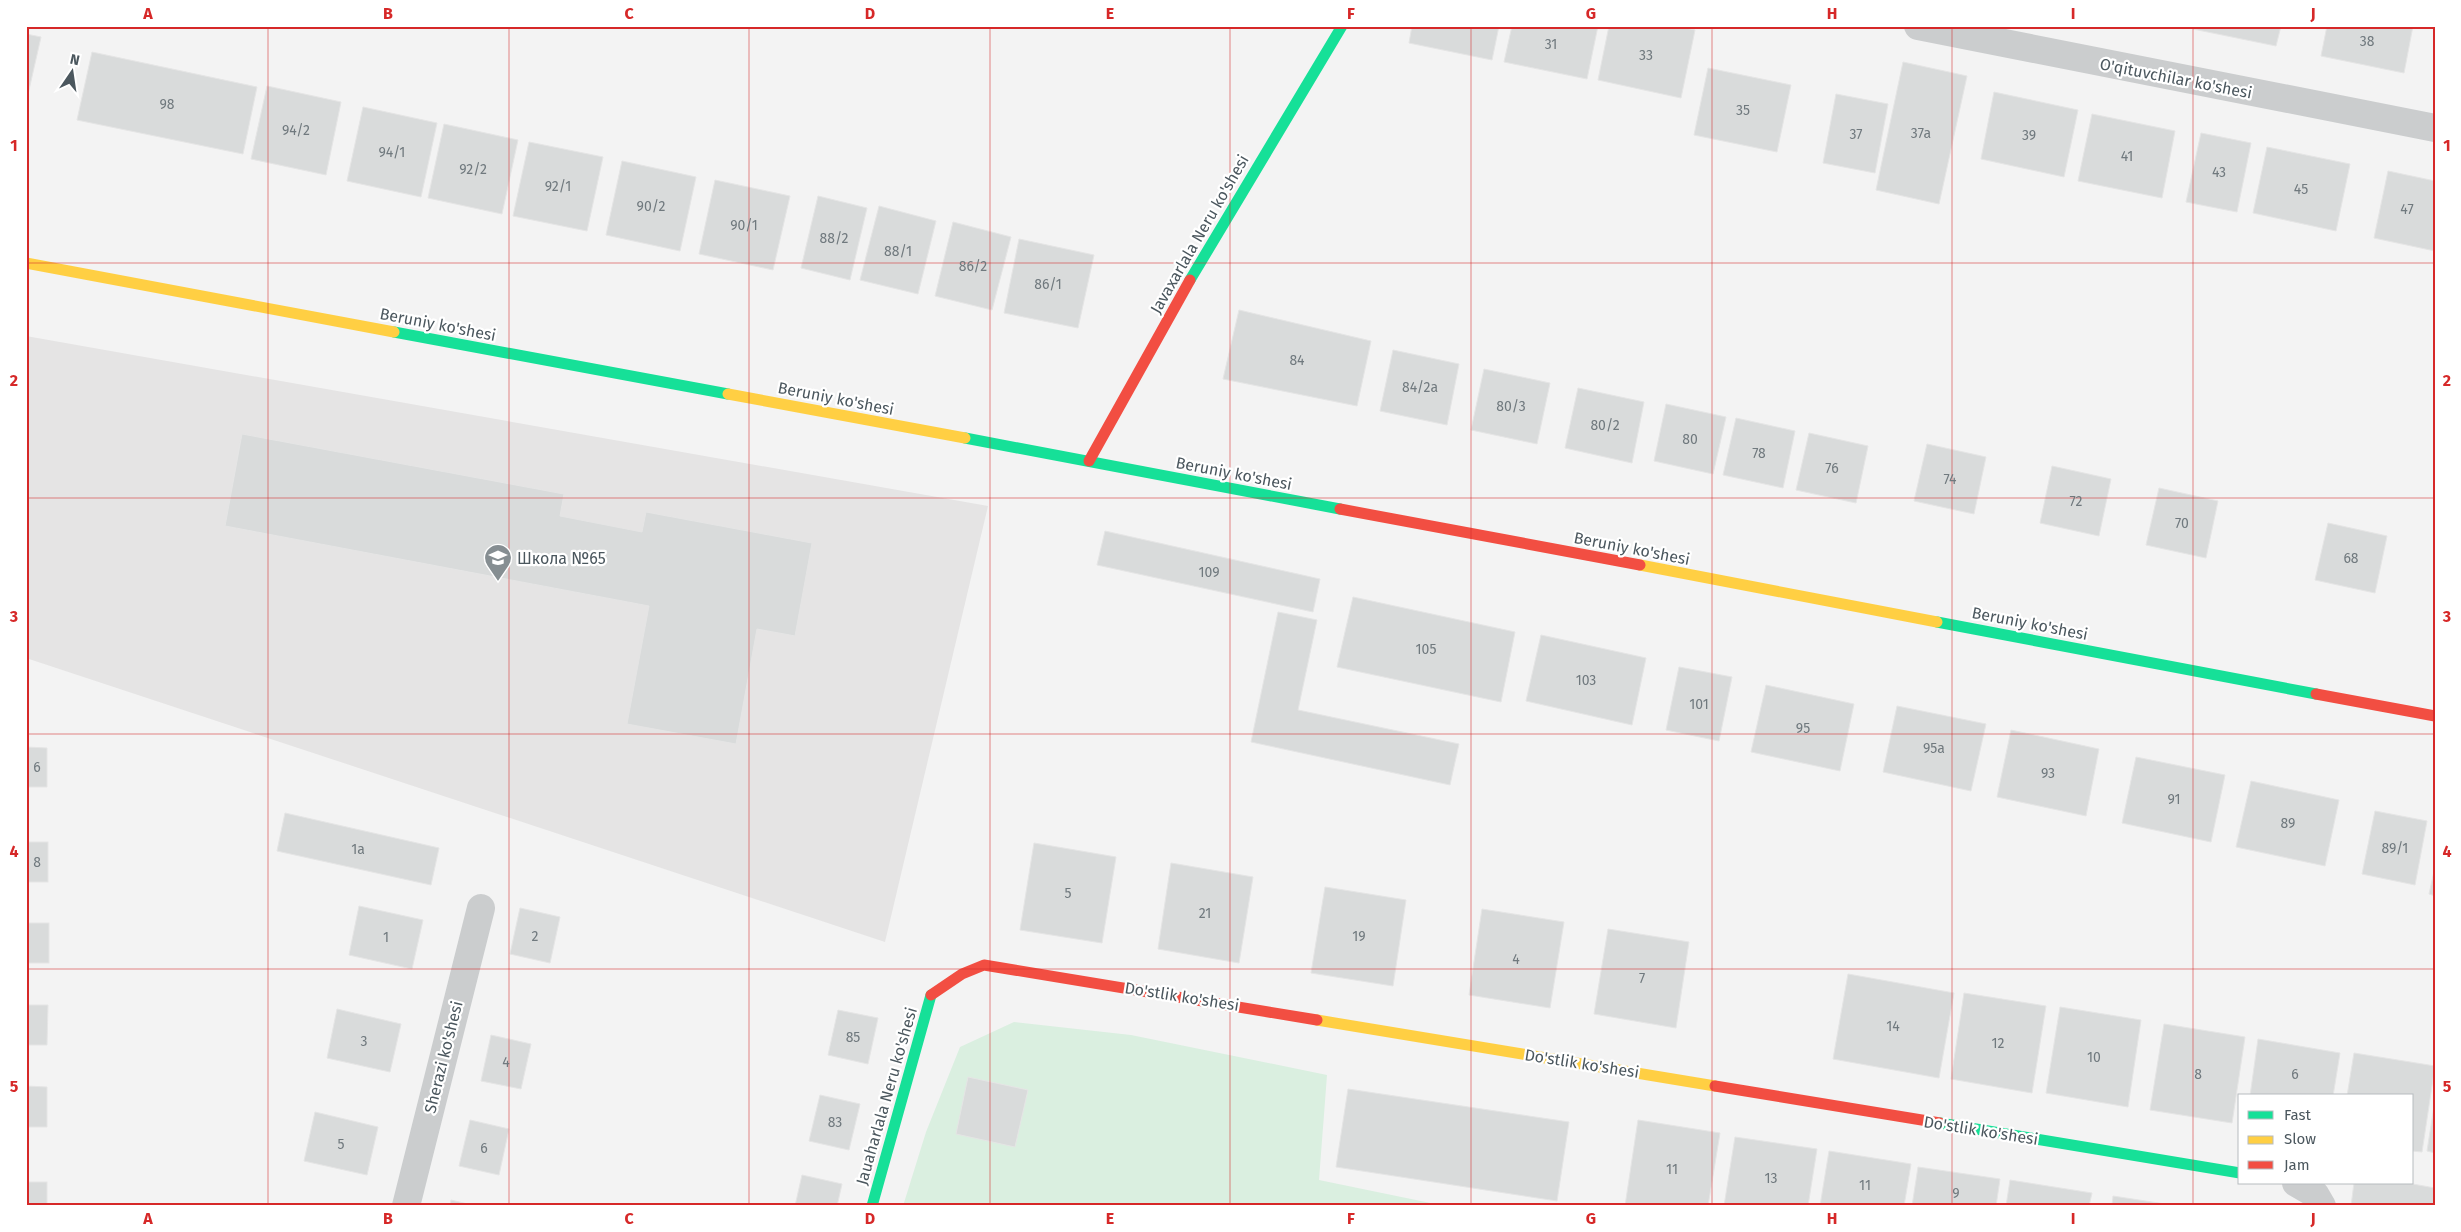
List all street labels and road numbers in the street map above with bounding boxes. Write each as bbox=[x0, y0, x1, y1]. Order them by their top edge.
street label: O'qituvchilar ko'shesi bbox=[2098, 54, 2254, 103]
street label: Javaxarlala Neru ko'shesi bbox=[1146, 151, 1253, 317]
street label: Beruniy ko'shesi bbox=[378, 304, 498, 345]
street label: Beruniy ko'shesi bbox=[776, 378, 896, 419]
street label: Beruniy ko'shesi bbox=[1174, 453, 1294, 494]
street label: Beruniy ko'shesi bbox=[1572, 528, 1692, 569]
street label: Beruniy ko'shesi bbox=[1970, 603, 2090, 644]
street label: Do'stlik ko'shesi bbox=[1123, 978, 1241, 1015]
street label: Sherazi ko'shesi bbox=[420, 999, 467, 1115]
street label: Jauaharlala Neru ko'shesi bbox=[852, 1005, 921, 1187]
street label: Do'stlik ko'shesi bbox=[1523, 1045, 1641, 1082]
street label: Do'stlik ko'shesi bbox=[1922, 1112, 2040, 1149]

